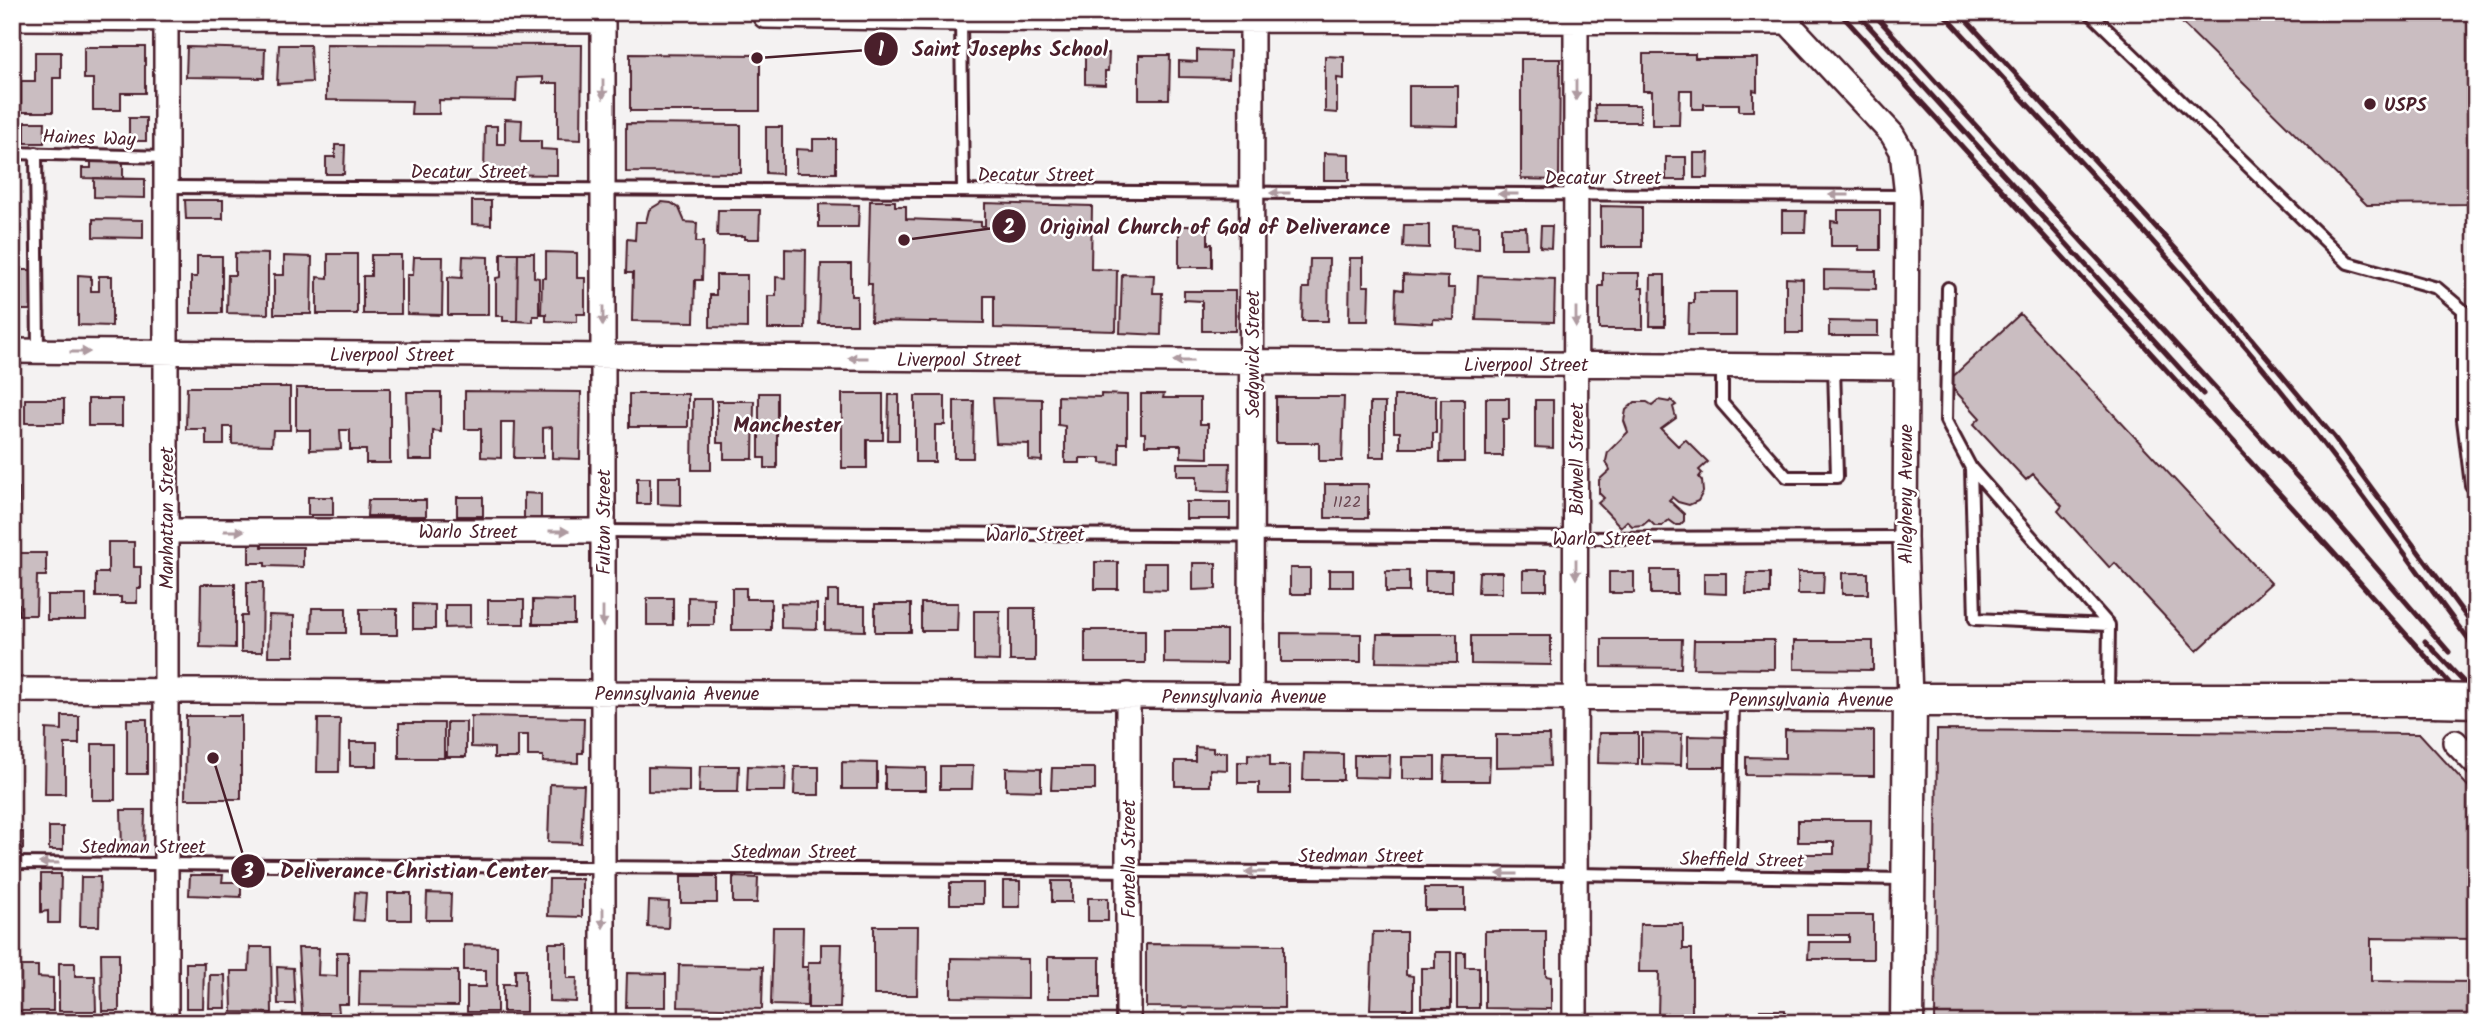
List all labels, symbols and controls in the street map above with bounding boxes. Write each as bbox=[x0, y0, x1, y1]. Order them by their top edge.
callout: Saint Josephs School bbox=[863, 28, 1122, 70]
text: 1 bbox=[878, 34, 885, 67]
text: Saint Josephs School bbox=[912, 34, 1109, 67]
one-way arrow bbox=[597, 78, 609, 100]
one-way arrow bbox=[1570, 79, 1582, 101]
place label: USPS bbox=[2384, 91, 2427, 121]
marker: USPS bbox=[2362, 96, 2378, 112]
street label: Haines Way bbox=[42, 122, 137, 156]
street label: Decatur Street bbox=[411, 158, 528, 188]
street label: Decatur Street bbox=[978, 161, 1095, 191]
street label: Decatur Street bbox=[1545, 164, 1662, 194]
one-way arrow bbox=[1269, 187, 1291, 199]
one-way arrow bbox=[1496, 188, 1518, 200]
one-way arrow bbox=[1827, 189, 1849, 201]
callout: Original Church of God of Deliverance bbox=[991, 205, 1405, 247]
text: 2 bbox=[1003, 212, 1015, 245]
text: Original Church of God of Deliverance bbox=[1040, 212, 1390, 245]
street label: Sedgwick Street bbox=[1239, 290, 1269, 418]
one-way arrow bbox=[597, 306, 609, 328]
one-way arrow bbox=[1570, 306, 1582, 328]
street label: Liverpool Street bbox=[330, 341, 455, 371]
one-way arrow bbox=[70, 346, 92, 357]
street label: Liverpool Street bbox=[897, 346, 1022, 376]
street label: Liverpool Street bbox=[1464, 351, 1589, 381]
one-way arrow bbox=[847, 352, 869, 364]
one-way arrow bbox=[1172, 355, 1194, 367]
street label: Bidwell Street bbox=[1563, 402, 1593, 515]
district label: Manchester bbox=[733, 410, 842, 443]
street label: Allegheny Avenue bbox=[1892, 424, 1922, 564]
street label: Manhattan Street bbox=[153, 446, 183, 589]
street label: Fulton Street bbox=[590, 469, 620, 575]
house number: 1122 bbox=[1333, 490, 1361, 515]
street label: Warlo Street bbox=[418, 518, 518, 548]
street label: Warlo Street bbox=[985, 521, 1085, 551]
one-way arrow bbox=[223, 525, 245, 537]
one-way arrow bbox=[549, 525, 571, 537]
street label: Warlo Street bbox=[1552, 525, 1652, 555]
one-way arrow bbox=[1570, 558, 1582, 580]
one-way arrow bbox=[597, 607, 609, 629]
street label: Pennsylvania Avenue bbox=[595, 680, 760, 710]
street label: Pennsylvania Avenue bbox=[1162, 683, 1327, 713]
street label: Pennsylvania Avenue bbox=[1729, 686, 1894, 716]
street label: Fontella Street bbox=[1115, 799, 1145, 918]
street label: Stedman Street bbox=[80, 833, 206, 863]
street label: Stedman Street bbox=[731, 838, 857, 868]
street label: Stedman Street bbox=[1298, 842, 1424, 872]
street label: Sheffield Street bbox=[1679, 845, 1805, 877]
callout: Deliverance Christian Center bbox=[231, 850, 562, 892]
text: 3 bbox=[241, 856, 254, 889]
text: Deliverance Christian Center bbox=[280, 856, 549, 889]
one-way arrow bbox=[38, 857, 60, 869]
one-way arrow bbox=[1244, 866, 1266, 878]
one-way arrow bbox=[1496, 868, 1518, 879]
one-way arrow bbox=[597, 908, 609, 930]

